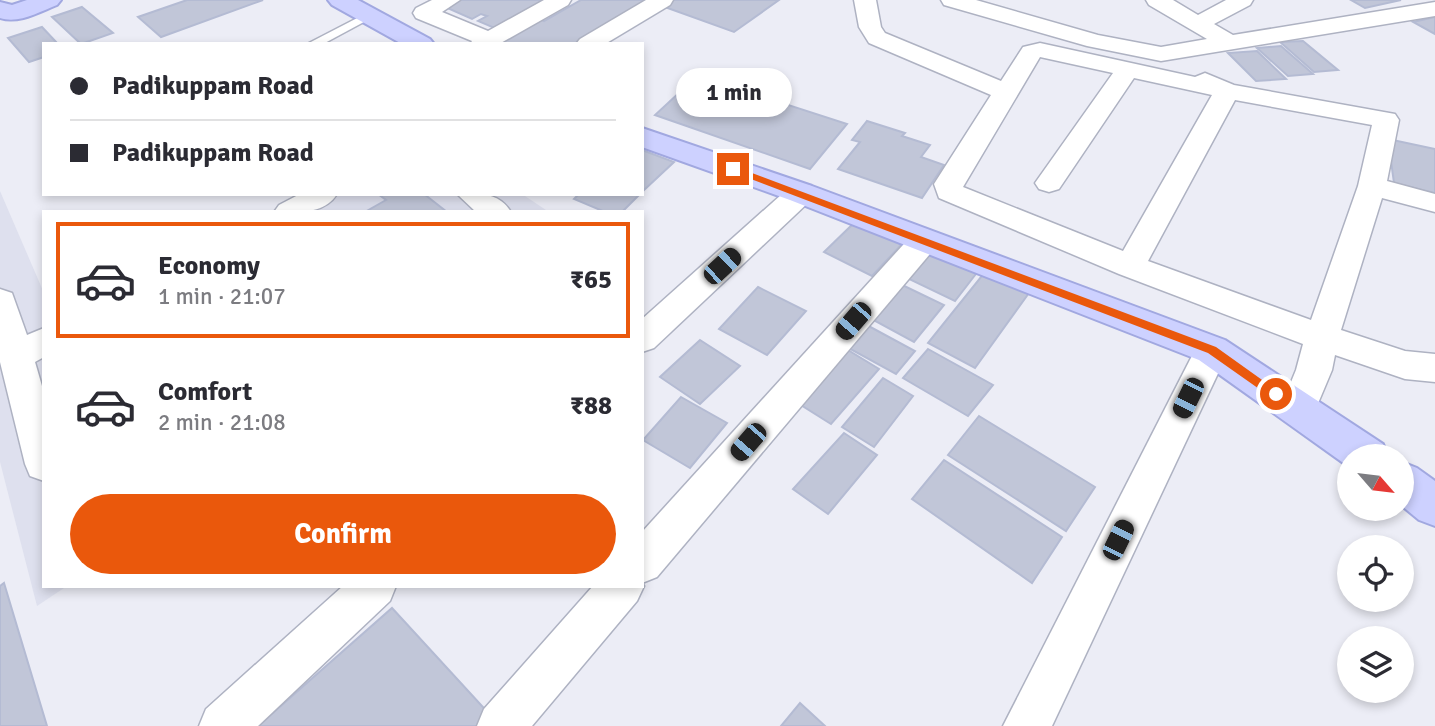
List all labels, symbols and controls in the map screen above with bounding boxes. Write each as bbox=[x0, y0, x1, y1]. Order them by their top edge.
callout: 1 min bbox=[675, 68, 791, 116]
text: Padikuppam Road bbox=[112, 70, 314, 102]
text: 1 min bbox=[706, 78, 762, 107]
text: Padikuppam Road bbox=[112, 137, 314, 169]
route end bbox=[717, 153, 749, 185]
car bbox=[700, 244, 745, 288]
icon: car bbox=[74, 249, 137, 312]
text: Economy bbox=[158, 250, 260, 282]
text: ₹65 bbox=[570, 264, 612, 296]
text: 1 min · 21:07 bbox=[158, 282, 286, 311]
car bbox=[832, 298, 875, 344]
icon: car bbox=[74, 375, 137, 438]
car bbox=[1170, 375, 1207, 421]
text: Comfort bbox=[158, 376, 252, 408]
route start bbox=[1260, 378, 1292, 410]
text: ₹88 bbox=[570, 390, 612, 422]
text: 2 min · 21:08 bbox=[158, 408, 286, 437]
car bbox=[727, 419, 770, 465]
north arrow bbox=[1337, 444, 1414, 522]
map controls bbox=[1337, 444, 1414, 703]
button: Confirm bbox=[70, 494, 616, 574]
car bbox=[1100, 517, 1137, 563]
button: locate bbox=[1337, 535, 1414, 612]
button: layers bbox=[1337, 626, 1414, 703]

